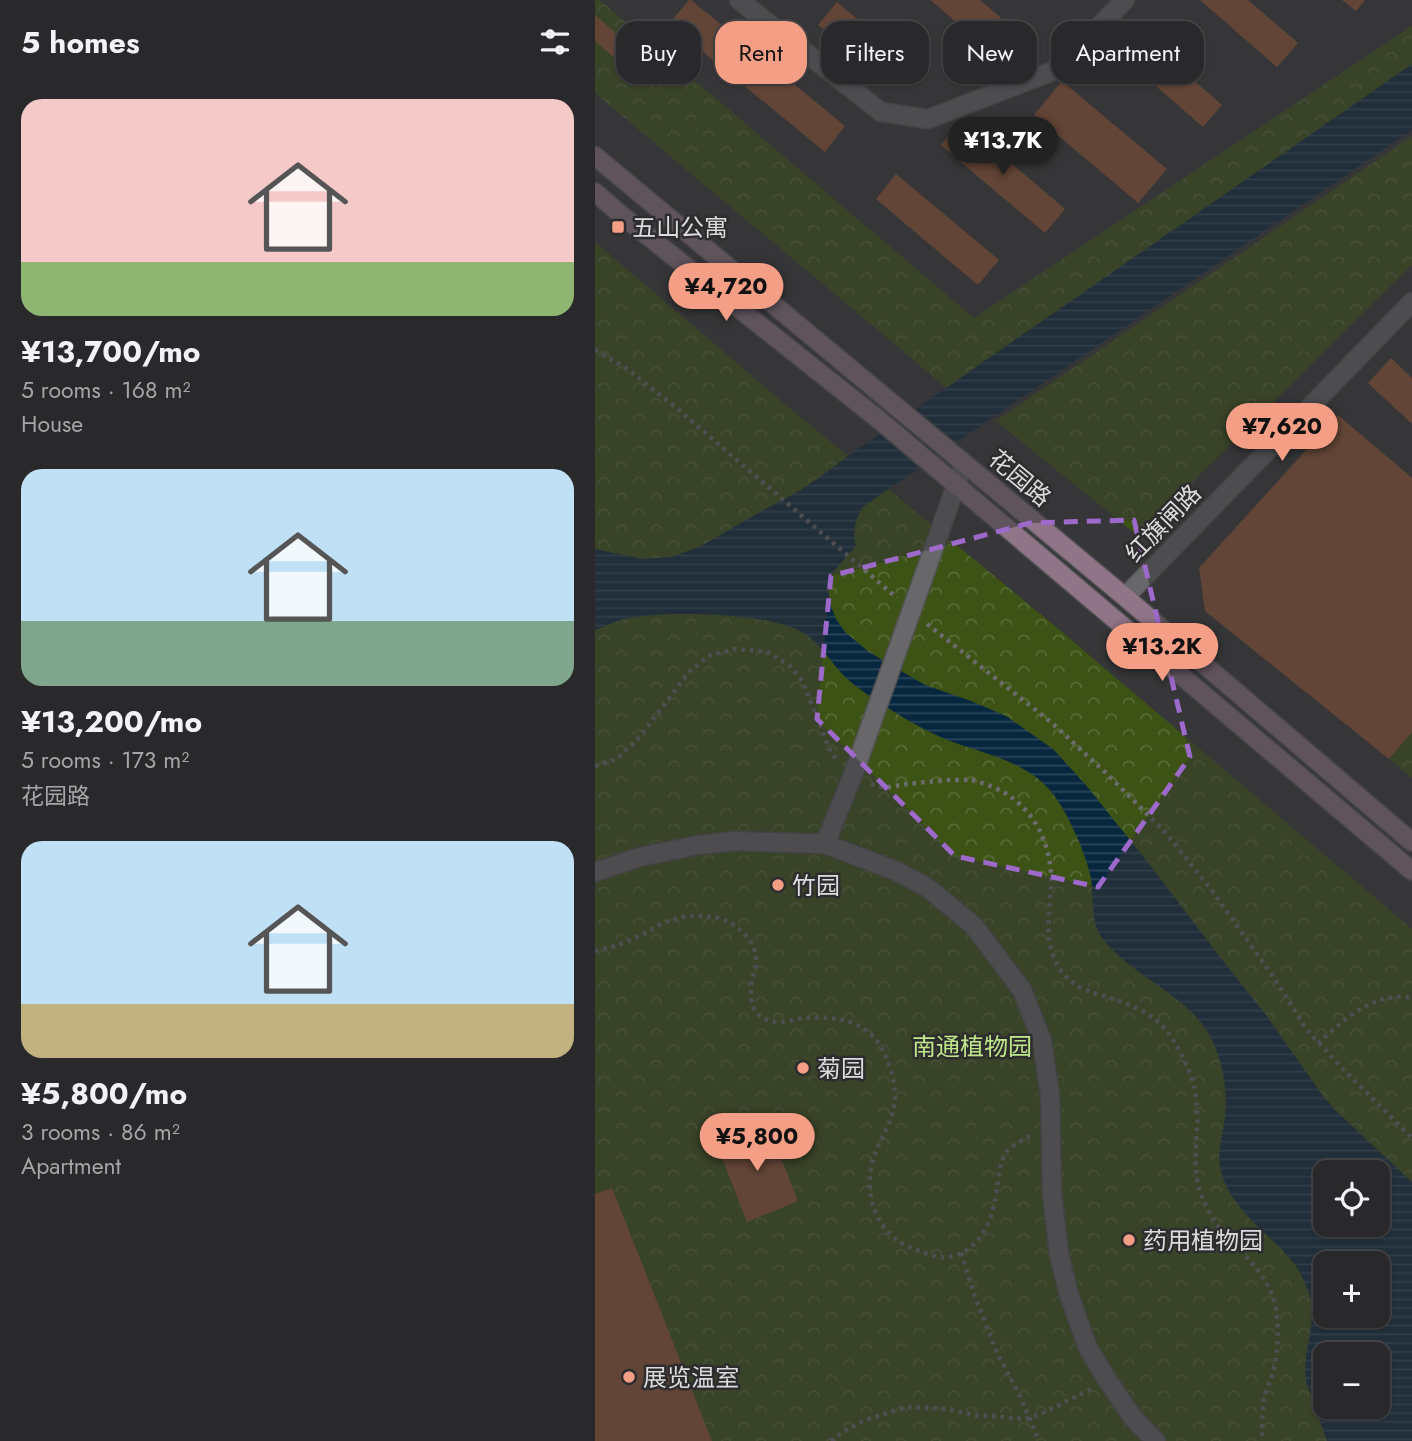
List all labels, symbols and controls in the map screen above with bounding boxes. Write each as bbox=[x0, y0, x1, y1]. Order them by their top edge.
text: 5 homes bbox=[21, 21, 140, 64]
chip: Buy bbox=[616, 21, 701, 84]
chip: Rent bbox=[715, 21, 807, 84]
chip: Filters bbox=[821, 21, 929, 84]
chip: New bbox=[943, 21, 1037, 84]
chip: Apartment bbox=[1051, 21, 1204, 84]
icon: filters bbox=[536, 23, 574, 61]
pin: ¥13.7K bbox=[946, 118, 1060, 177]
text: ¥13.7K bbox=[964, 123, 1042, 157]
icon: home bbox=[235, 144, 361, 270]
place label: 五山公寓 bbox=[632, 210, 728, 245]
marker: 五山公寓 bbox=[610, 219, 626, 235]
pin: ¥4,720 bbox=[669, 264, 783, 323]
text: ¥4,720 bbox=[684, 269, 768, 303]
text: ¥13,700/mo bbox=[21, 330, 201, 373]
text: 5 rooms · 168 m² bbox=[21, 373, 190, 407]
pin: ¥7,620 bbox=[1225, 404, 1339, 463]
text: House bbox=[21, 407, 83, 441]
text: ¥7,620 bbox=[1242, 409, 1322, 443]
street label: 花园路 bbox=[981, 441, 1059, 515]
street label: 红旗闸路 bbox=[1117, 476, 1209, 570]
icon: home bbox=[235, 514, 361, 640]
pin: ¥13.2K bbox=[1105, 624, 1219, 683]
text: ¥13.2K bbox=[1122, 629, 1202, 663]
text: ¥13,200/mo bbox=[21, 700, 202, 743]
text: 5 rooms · 173 m² bbox=[21, 743, 189, 777]
text: 花园路 bbox=[21, 779, 90, 813]
place label: 竹园 bbox=[792, 868, 840, 903]
marker: 竹园 bbox=[770, 877, 786, 893]
icon: home bbox=[235, 886, 361, 1012]
park label: 南通植物园 bbox=[912, 1029, 1032, 1064]
place label: 菊园 bbox=[817, 1051, 865, 1086]
marker: 菊园 bbox=[795, 1060, 811, 1076]
text: ¥5,800/mo bbox=[21, 1072, 187, 1115]
pin: ¥5,800 bbox=[700, 1114, 814, 1173]
text: 3 rooms · 86 m² bbox=[21, 1115, 180, 1149]
text: ¥5,800 bbox=[716, 1119, 798, 1153]
text: Apartment bbox=[21, 1149, 121, 1183]
map controls bbox=[1313, 1160, 1390, 1419]
button: locate bbox=[1313, 1160, 1390, 1237]
place label: 药用植物园 bbox=[1143, 1223, 1263, 1258]
marker: 药用植物园 bbox=[1121, 1232, 1137, 1248]
button: + bbox=[1313, 1251, 1390, 1328]
button: − bbox=[1313, 1342, 1390, 1419]
place label: 展览温室 bbox=[643, 1360, 739, 1395]
marker: 展览温室 bbox=[621, 1369, 637, 1385]

